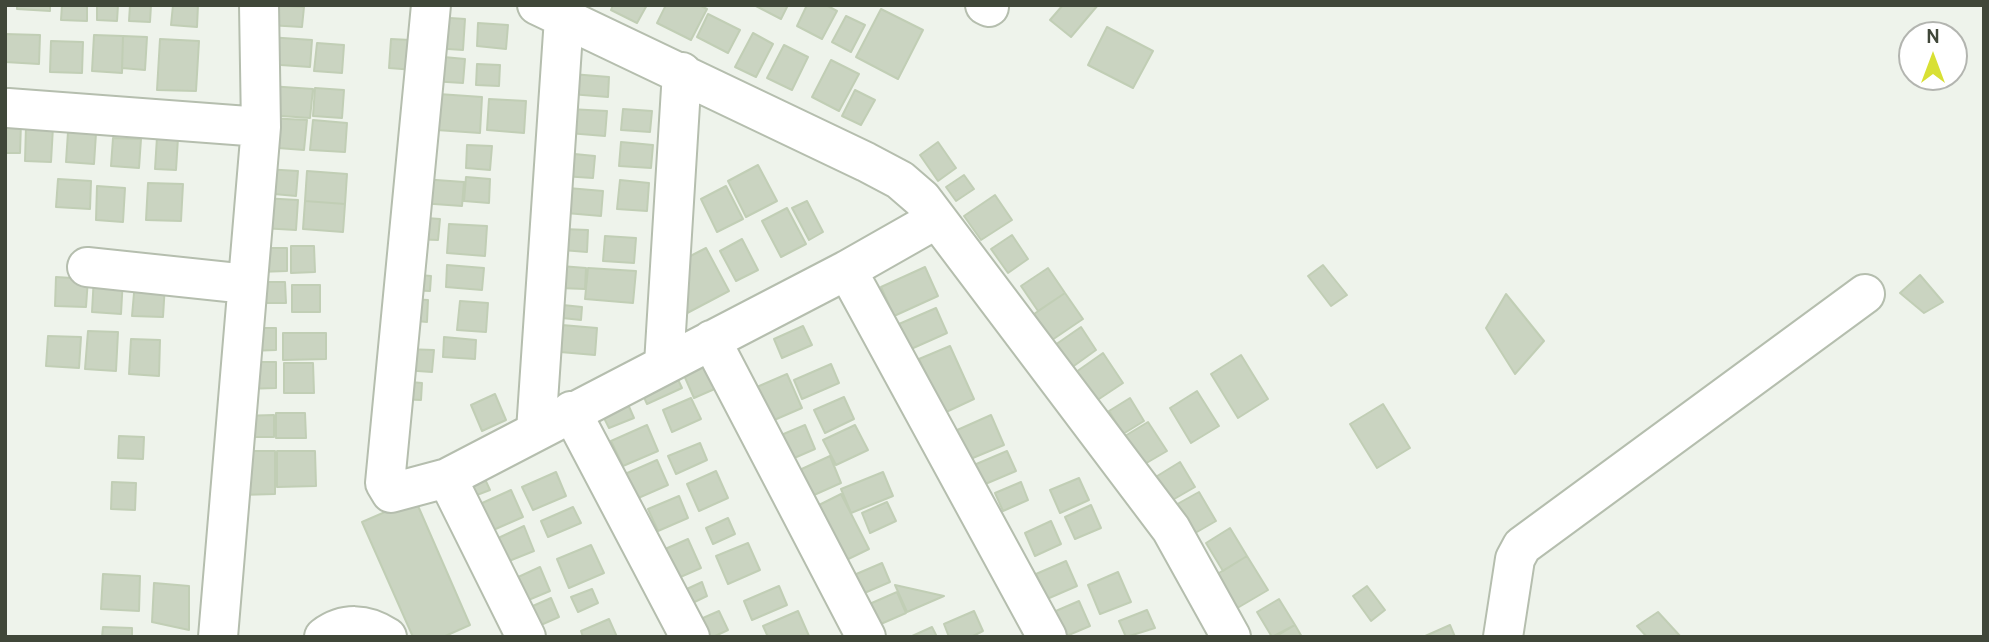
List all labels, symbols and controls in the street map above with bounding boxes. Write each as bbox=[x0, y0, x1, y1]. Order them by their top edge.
north arrow bbox=[1898, 21, 1968, 91]
text: N bbox=[1926, 25, 1940, 48]

